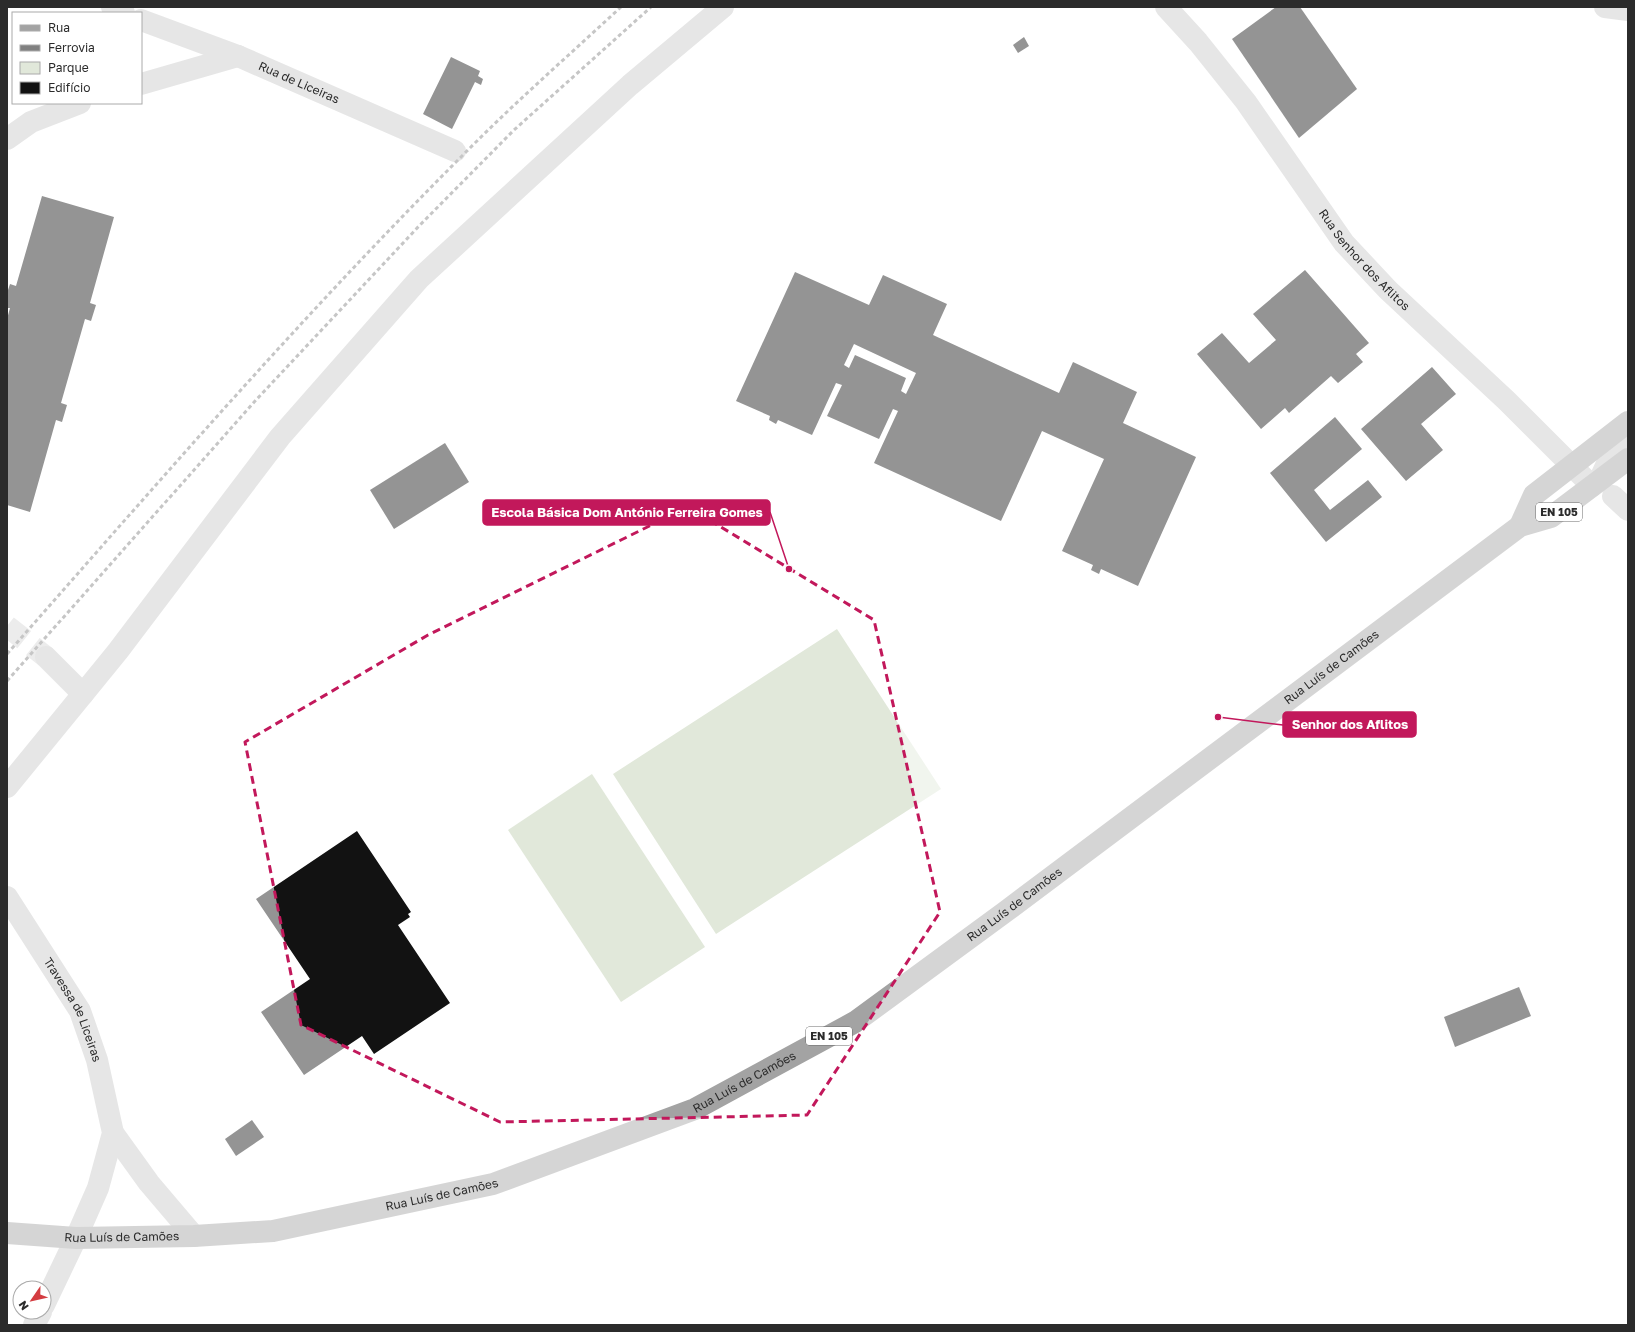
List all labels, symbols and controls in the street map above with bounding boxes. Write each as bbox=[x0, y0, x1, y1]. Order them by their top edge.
legend bbox=[12, 12, 142, 104]
text: Rua bbox=[48, 20, 70, 35]
text: Ferrovia bbox=[48, 40, 95, 55]
street label: Rua de Liceiras bbox=[256, 58, 342, 107]
text: Parque bbox=[48, 60, 89, 75]
text: Edifício bbox=[48, 80, 90, 95]
street label: Rua Senhor dos Aflitos bbox=[1316, 206, 1413, 314]
callout: Escola Básica Dom António Ferreira Gomes bbox=[483, 500, 770, 525]
road number: EN 105 bbox=[1536, 503, 1582, 521]
text: Escola Básica Dom António Ferreira Gomes bbox=[491, 504, 763, 520]
street label: Rua Luís de Camões bbox=[1281, 626, 1382, 707]
callout: Senhor dos Aflitos bbox=[1283, 712, 1416, 737]
text: Senhor dos Aflitos bbox=[1292, 716, 1408, 732]
street label: Rua Luís de Camões bbox=[964, 864, 1065, 945]
street label: Travessa de Liceiras bbox=[41, 954, 105, 1064]
road number: EN 105 bbox=[806, 1027, 852, 1045]
street label: Rua Luís de Camões bbox=[690, 1048, 798, 1116]
street label: Rua Luís de Camões bbox=[384, 1175, 500, 1214]
street label: Rua Luís de Camões bbox=[64, 1228, 179, 1245]
north arrow bbox=[12, 1280, 52, 1320]
text: N bbox=[16, 1299, 31, 1313]

